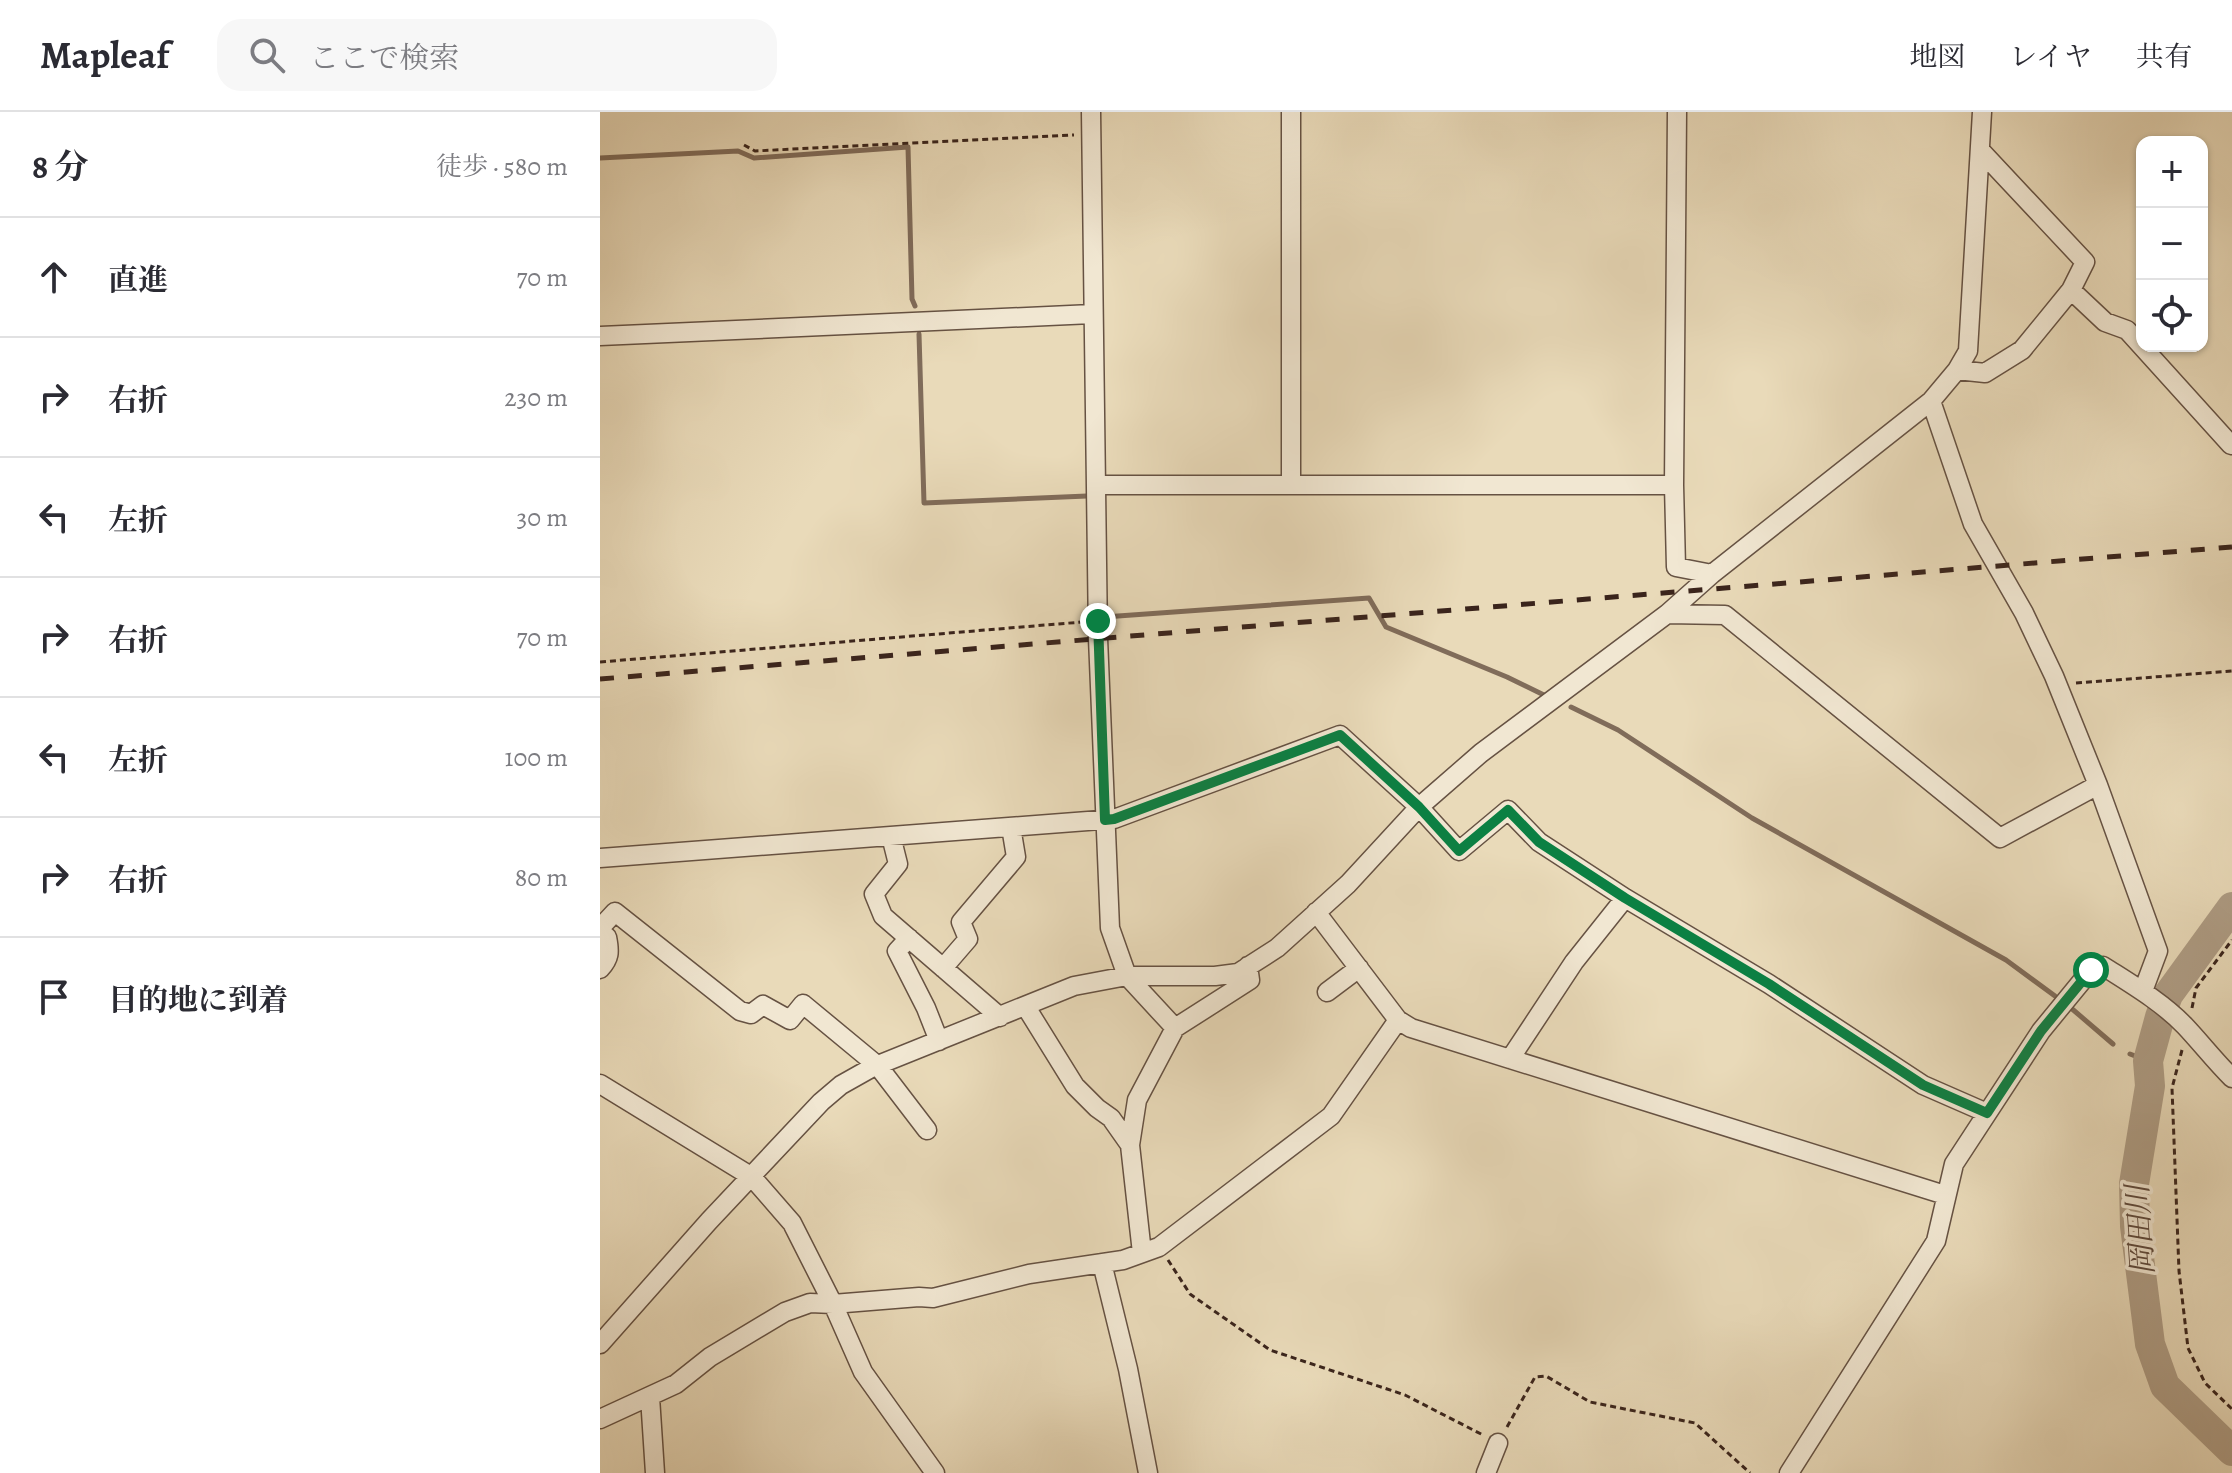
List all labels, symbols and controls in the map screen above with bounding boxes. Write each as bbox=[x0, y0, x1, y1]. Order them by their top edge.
search box bbox=[217, 19, 777, 91]
text: Mapleaf bbox=[40, 29, 169, 81]
icon: search bbox=[245, 33, 289, 77]
text: ここで検索 bbox=[309, 38, 459, 78]
text: 地図 bbox=[1909, 38, 1965, 76]
text: レイヤ bbox=[2009, 38, 2092, 76]
text: 共有 bbox=[2136, 38, 2192, 76]
map controls bbox=[2136, 136, 2208, 352]
button: + bbox=[2136, 136, 2208, 208]
text: 8 分 bbox=[32, 143, 88, 190]
text: 徒歩 · 580 m bbox=[436, 149, 568, 184]
button: − bbox=[2136, 208, 2208, 280]
icon: ahead bbox=[32, 255, 76, 299]
text: 直進 bbox=[108, 260, 168, 300]
text: 70 m bbox=[516, 260, 568, 295]
button: locate bbox=[2136, 280, 2208, 352]
icon: right bbox=[32, 375, 76, 419]
text: 右折 bbox=[108, 380, 168, 420]
text: 230 m bbox=[504, 380, 568, 415]
icon: left bbox=[32, 495, 76, 539]
text: 左折 bbox=[108, 500, 168, 540]
text: 30 m bbox=[517, 500, 568, 535]
route end bbox=[1080, 603, 1116, 639]
icon: right bbox=[32, 615, 76, 659]
text: 右折 bbox=[108, 620, 168, 660]
text: 70 m bbox=[516, 620, 568, 655]
icon: left bbox=[32, 735, 76, 779]
text: 左折 bbox=[108, 740, 168, 780]
text: 100 m bbox=[505, 740, 568, 775]
icon: right bbox=[32, 855, 76, 899]
text: 右折 bbox=[108, 860, 168, 900]
text: 80 m bbox=[515, 860, 568, 895]
route start bbox=[2073, 952, 2109, 988]
icon: arrive bbox=[32, 975, 76, 1019]
text: 目的地に到着 bbox=[108, 980, 288, 1020]
water label: 岡田川 bbox=[2117, 1181, 2163, 1276]

